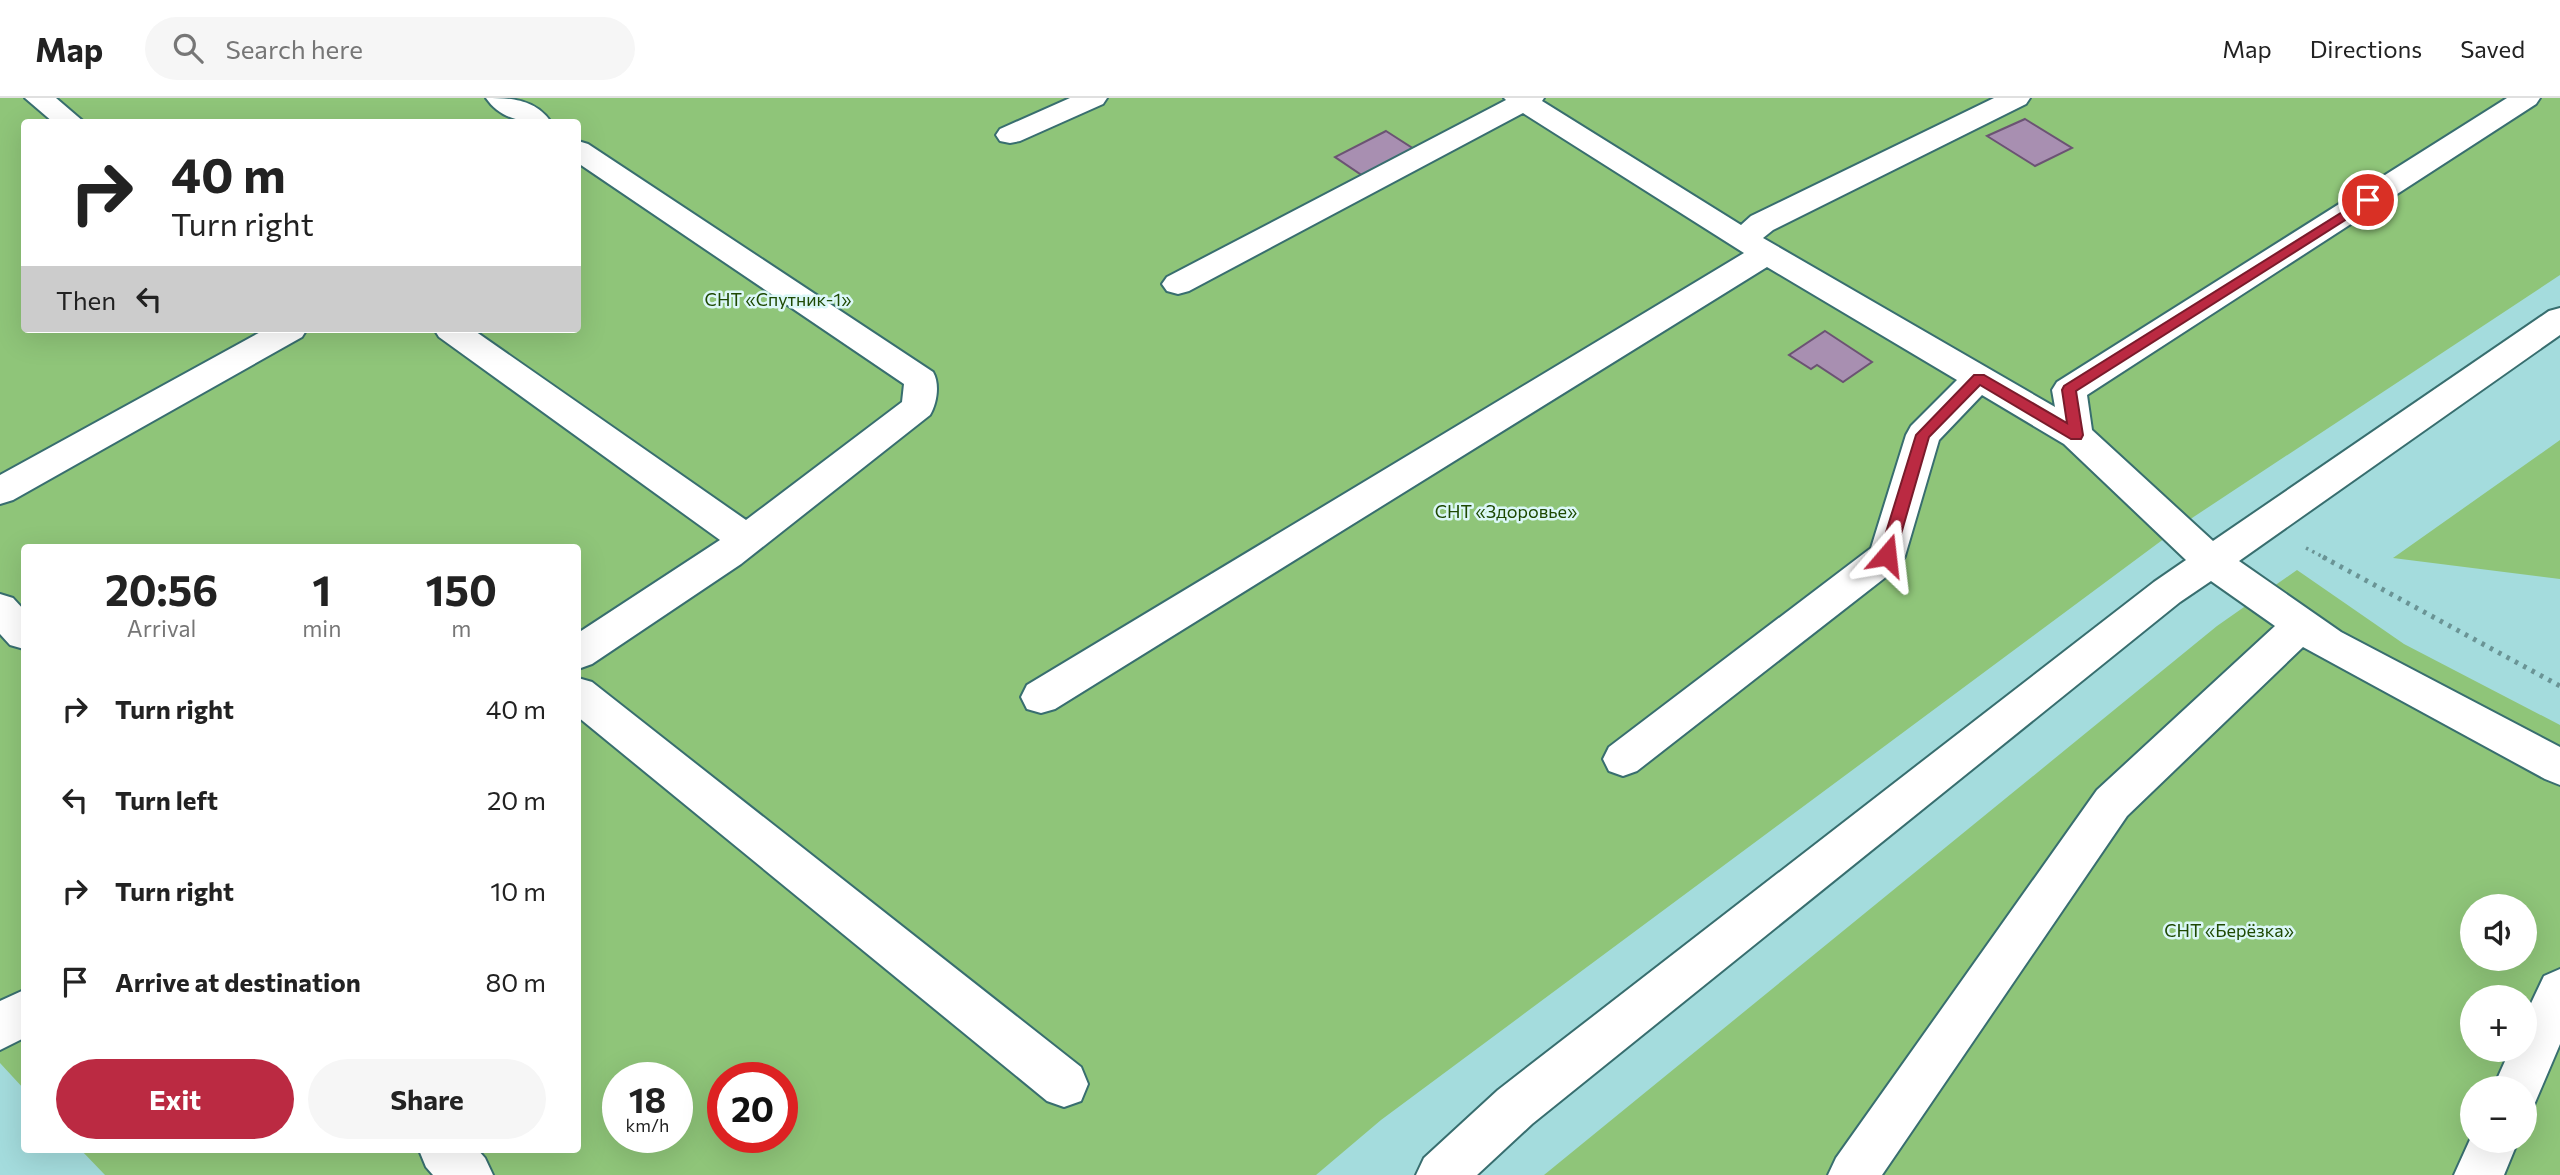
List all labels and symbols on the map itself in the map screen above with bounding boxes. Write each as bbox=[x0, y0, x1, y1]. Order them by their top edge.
pin bbox=[2338, 170, 2398, 230]
park label: СНТ «Спутник-1» bbox=[705, 288, 851, 310]
park label: СНТ «Здоровье» bbox=[1435, 500, 1577, 522]
position arrow bbox=[1850, 518, 1924, 592]
park label: СНТ «Берёзка» bbox=[2164, 919, 2294, 941]
speed limit sign: 20 bbox=[707, 1062, 798, 1153]

